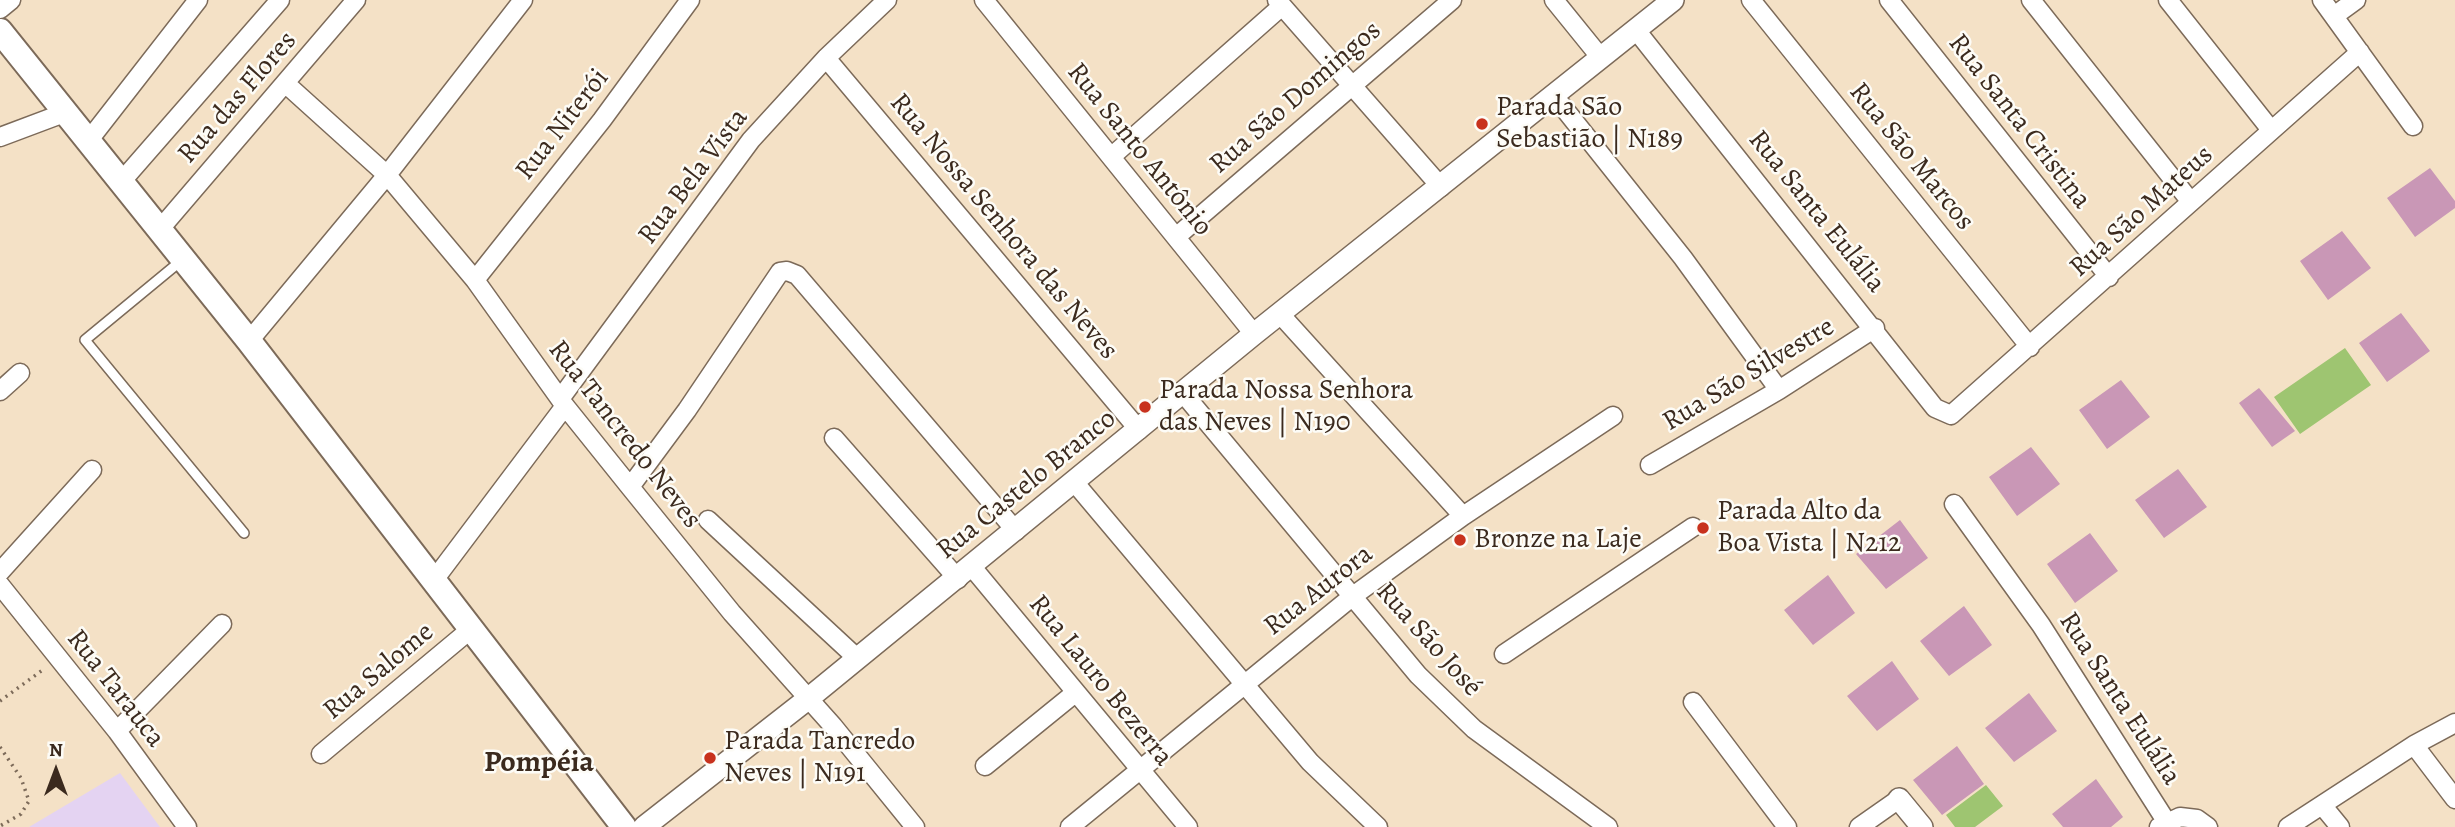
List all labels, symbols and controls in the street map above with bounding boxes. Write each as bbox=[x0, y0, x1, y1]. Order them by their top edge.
street label: Rua São Domingos bbox=[1203, 14, 1389, 182]
street label: Rua das Flores bbox=[171, 25, 305, 171]
street label: Rua Santa Cristina bbox=[1940, 28, 2098, 216]
street label: Rua Santo Antônio bbox=[1059, 57, 1219, 243]
street label: Rua Niterói bbox=[509, 63, 617, 187]
street label: Rua São Marcos bbox=[1841, 76, 1981, 238]
street label: Rua Nossa Senhora das Neves bbox=[882, 87, 1124, 367]
place label: Parada São Sebastião | N189 bbox=[1496, 91, 1683, 157]
street label: Rua Bela Vista bbox=[632, 102, 756, 252]
marker: Parada São Sebastião | N189 bbox=[1474, 116, 1490, 132]
street label: Rua Santa Eulália bbox=[1740, 124, 1892, 300]
street label: Rua São Mateus bbox=[2063, 139, 2221, 285]
street label: Rua São Silvestre bbox=[1657, 311, 1841, 439]
street label: Rua Tancredo Neves bbox=[540, 334, 708, 536]
place label: Parada Nossa Senhora das Neves | N190 bbox=[1159, 374, 1413, 440]
marker: Parada Nossa Senhora das Neves | N190 bbox=[1137, 399, 1153, 415]
street label: Rua Castelo Branco bbox=[931, 403, 1123, 567]
place label: Parada Alto da Boa Vista | N212 bbox=[1717, 495, 1901, 561]
marker: Parada Alto da Boa Vista | N212 bbox=[1695, 520, 1711, 536]
place label: Bronze na Laje bbox=[1474, 523, 1642, 557]
marker: Bronze na Laje bbox=[1452, 532, 1468, 548]
street label: Rua Aurora bbox=[1258, 538, 1380, 644]
street label: Rua São José bbox=[1368, 576, 1488, 704]
street label: Rua Lauro Bezerra bbox=[1021, 588, 1179, 774]
street label: Rua Santa Eulália bbox=[2051, 606, 2187, 792]
street label: Rua Salome bbox=[317, 616, 441, 728]
street label: Rua Tarauca bbox=[59, 623, 171, 755]
place label: Parada Tancredo Neves | N191 bbox=[724, 725, 915, 791]
north arrow bbox=[21, 736, 91, 806]
text: N bbox=[49, 737, 63, 763]
district label: Pompéia bbox=[484, 746, 594, 782]
marker: Parada Tancredo Neves | N191 bbox=[702, 750, 718, 766]

